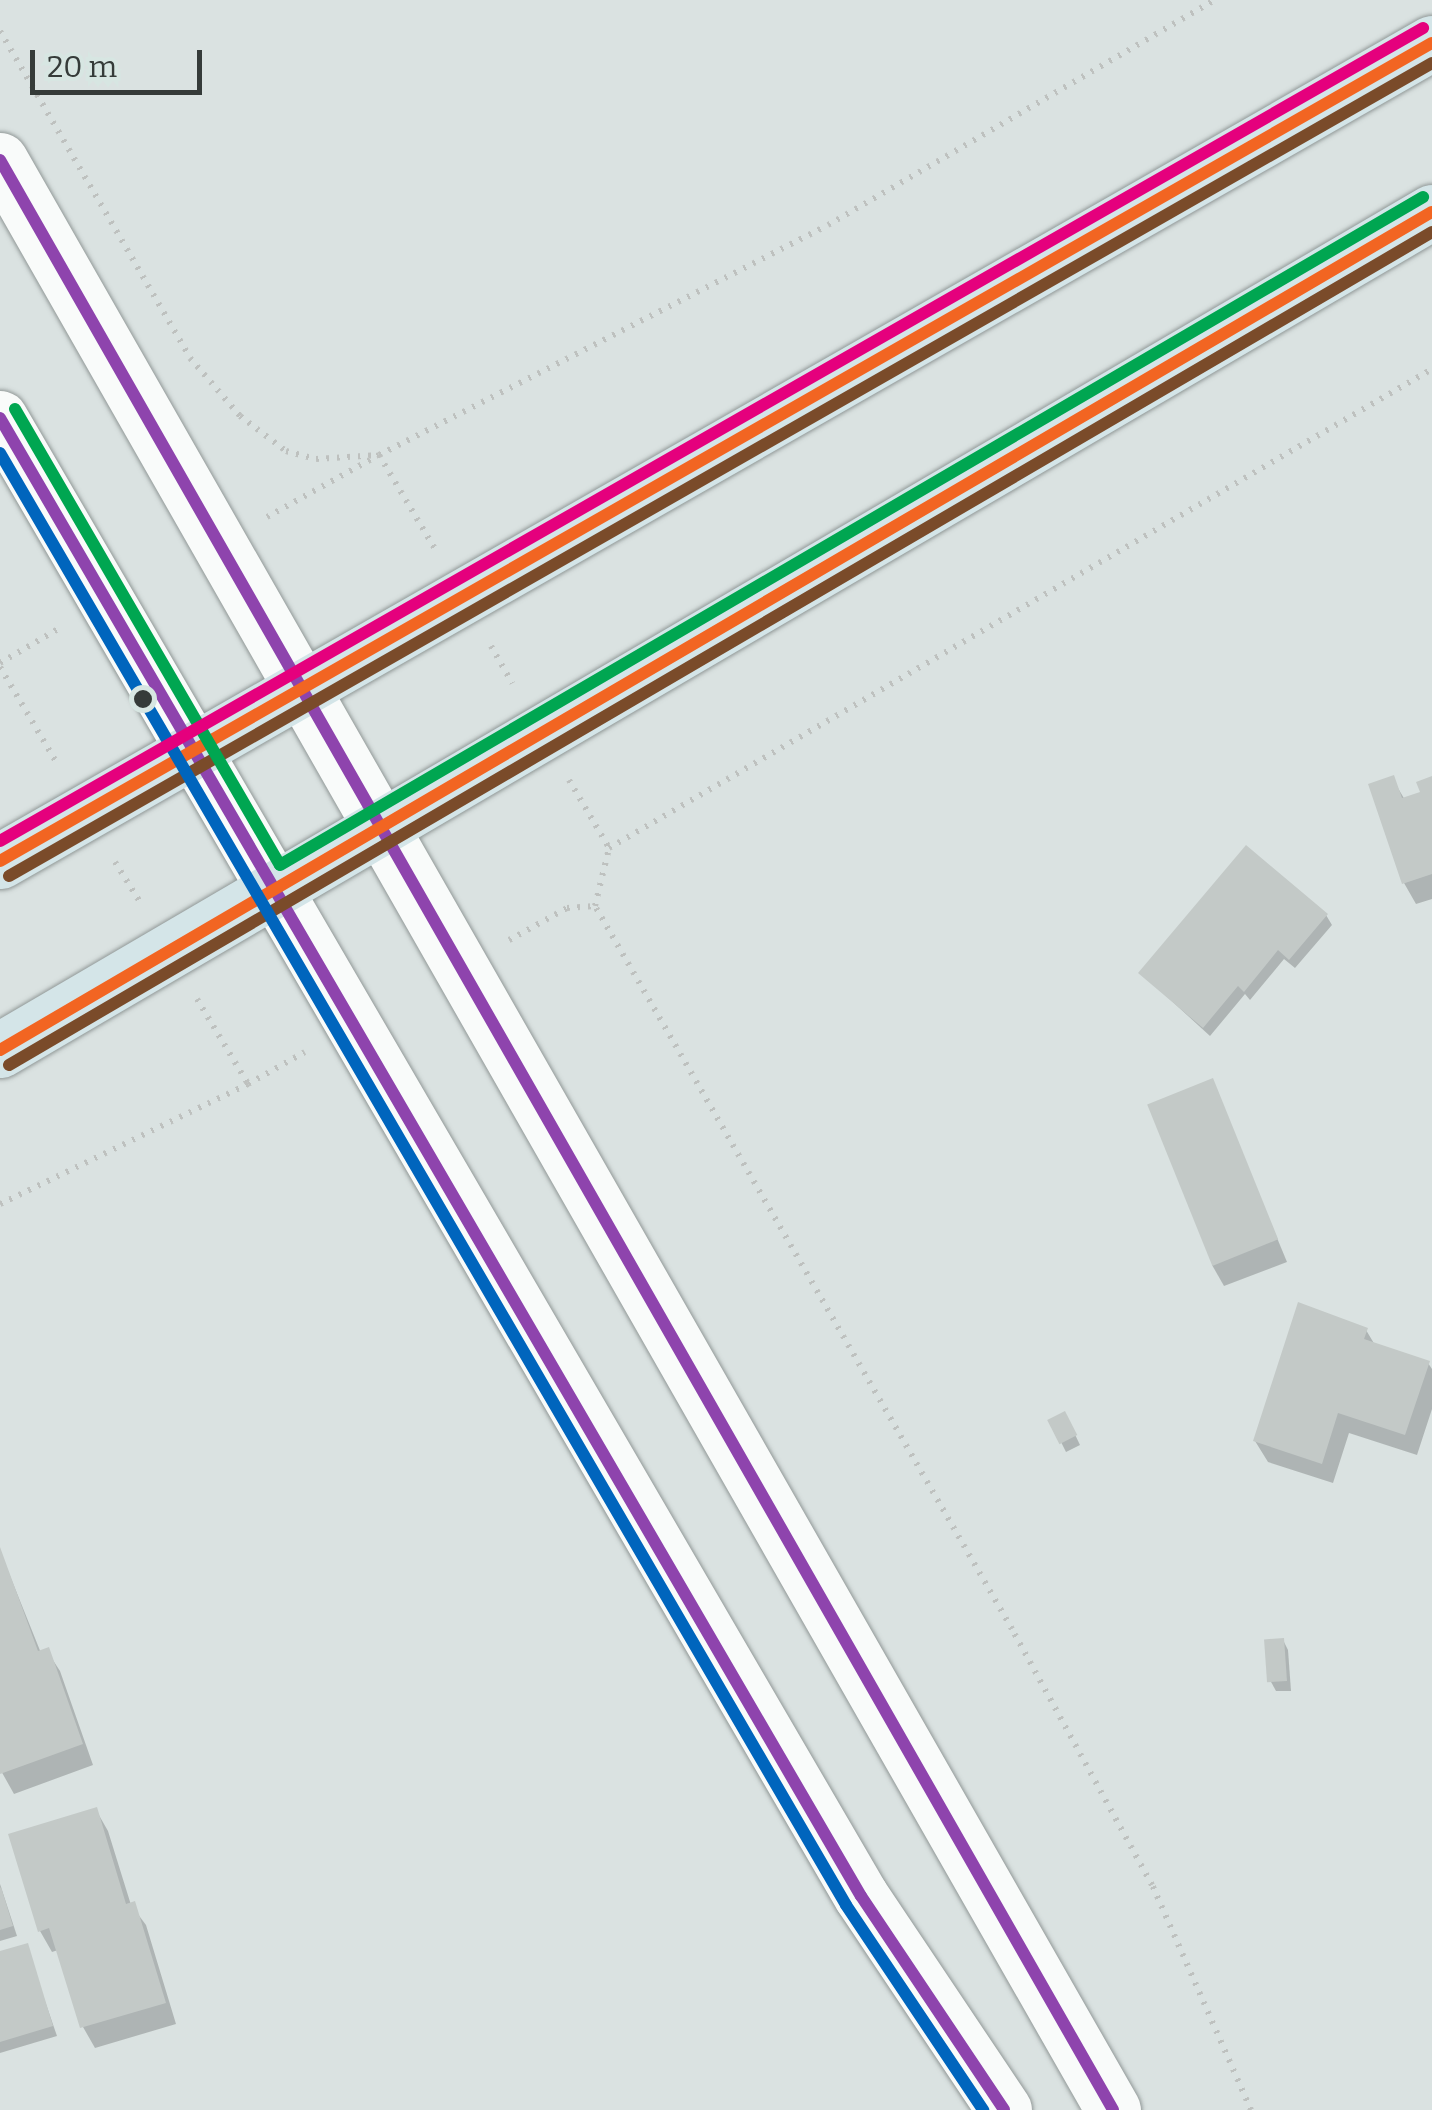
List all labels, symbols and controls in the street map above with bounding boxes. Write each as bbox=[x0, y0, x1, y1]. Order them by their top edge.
scale bar bbox=[35, 30, 208, 92]
text: 20 m bbox=[47, 49, 117, 85]
unlabelled marker bbox=[133, 689, 153, 709]

